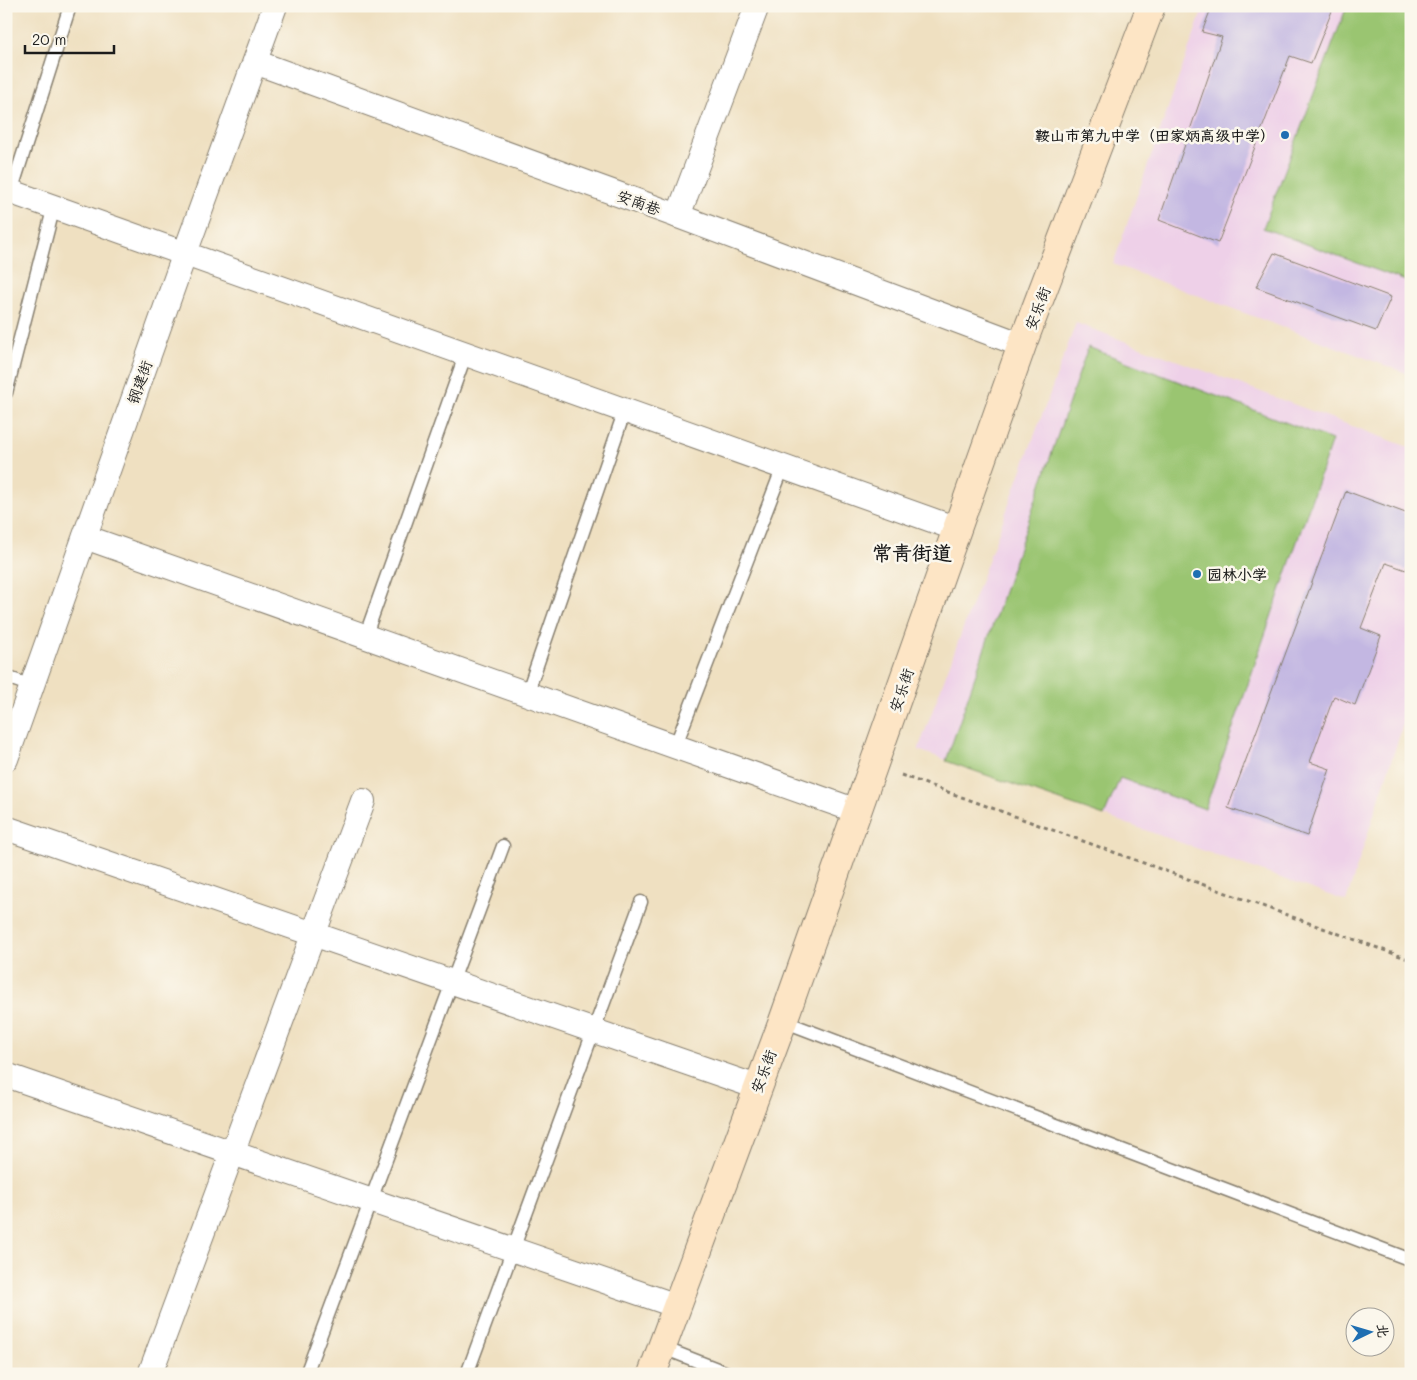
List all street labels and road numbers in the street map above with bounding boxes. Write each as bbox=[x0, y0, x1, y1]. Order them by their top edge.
street label: 安南巷 bbox=[614, 185, 664, 219]
street label: 安乐街 bbox=[1020, 283, 1054, 333]
street label: 钢建街 bbox=[122, 357, 156, 407]
street label: 安乐街 bbox=[884, 665, 918, 715]
street label: 安乐街 bbox=[746, 1046, 780, 1096]

